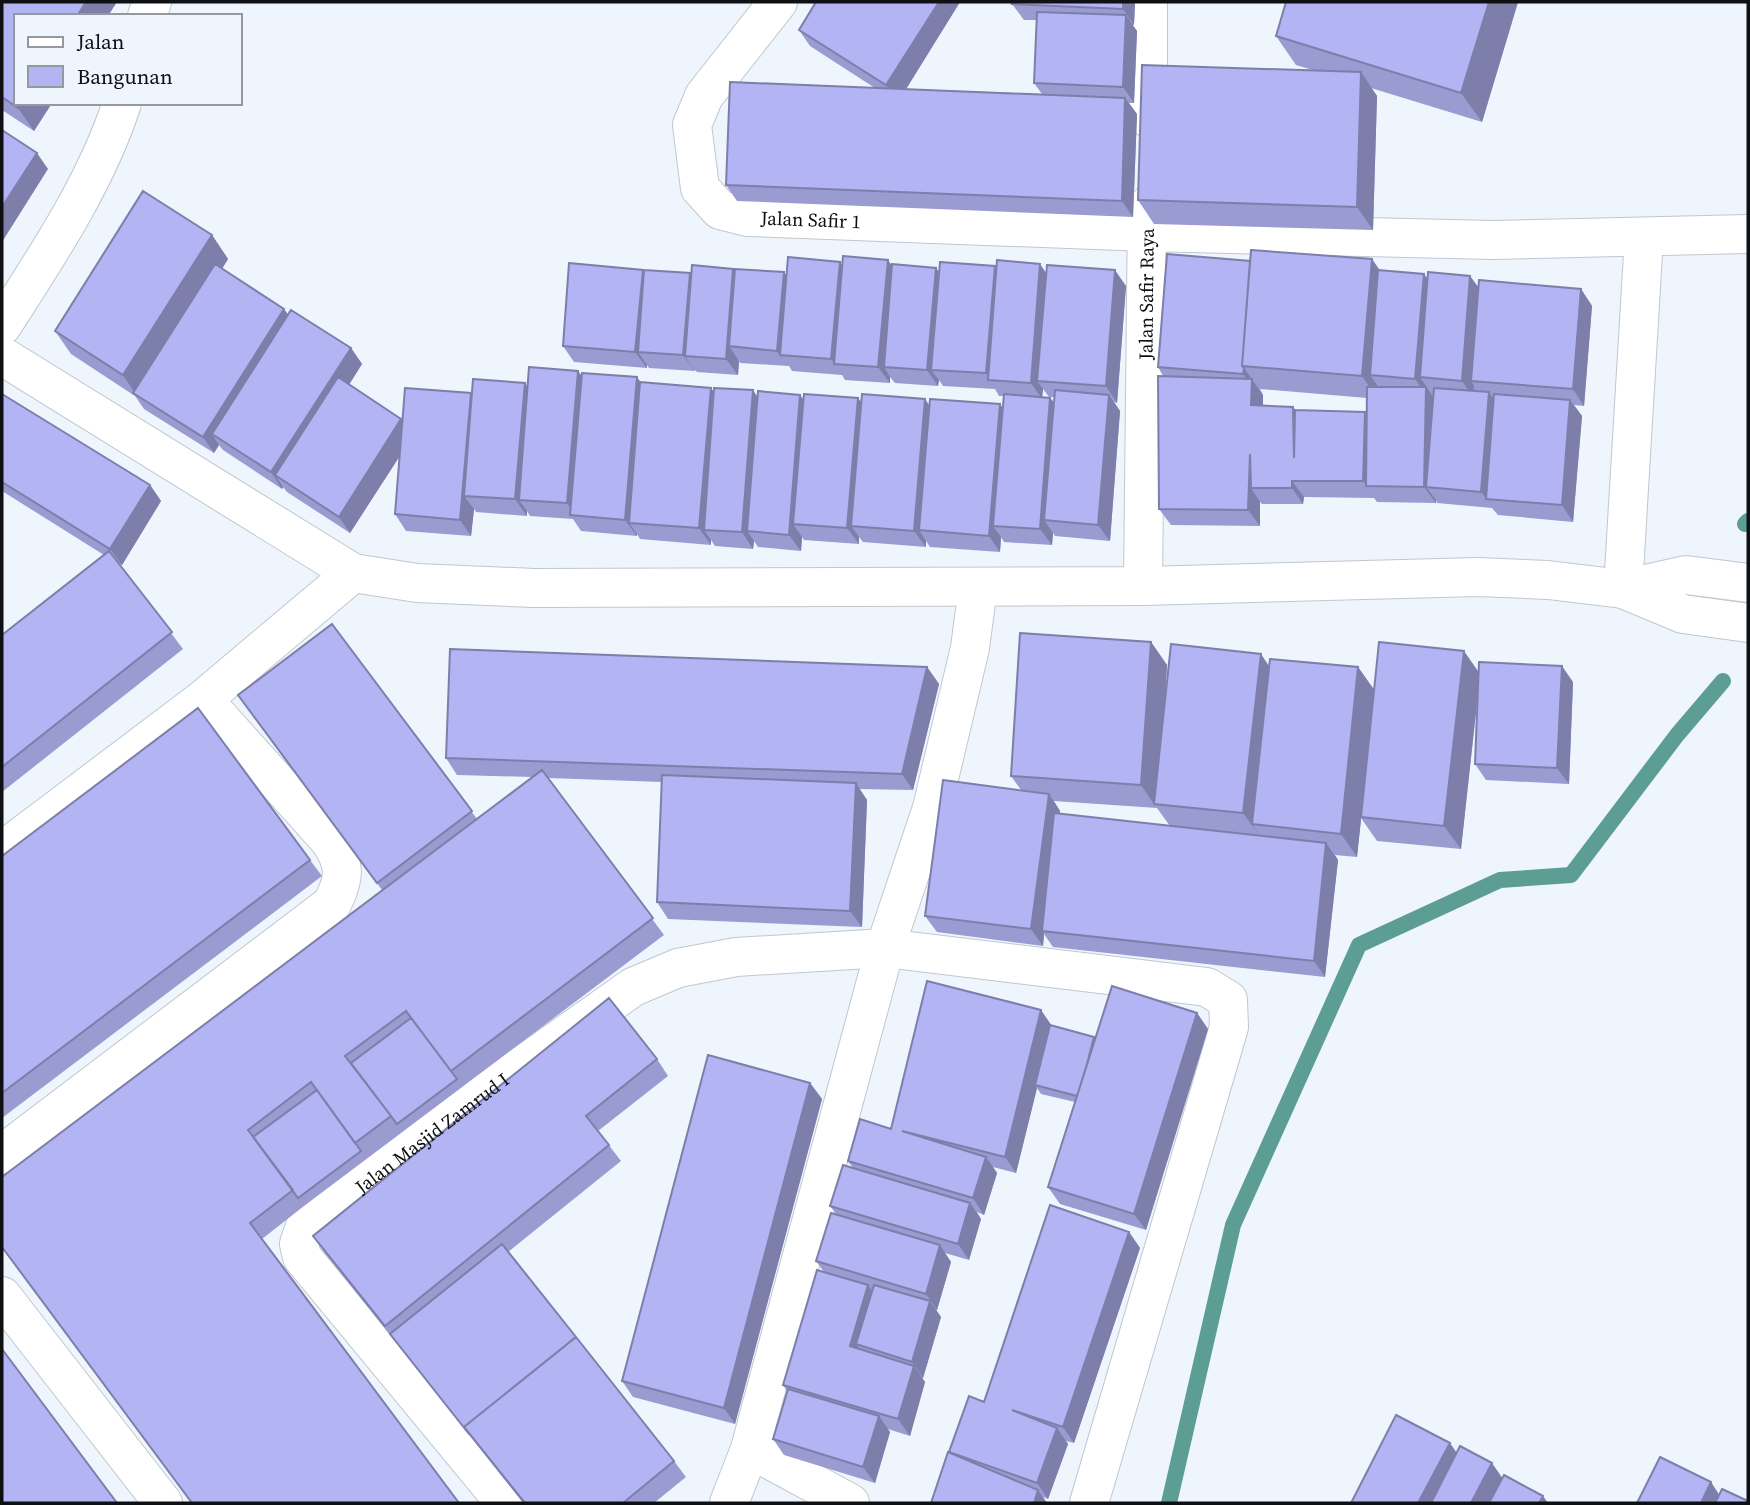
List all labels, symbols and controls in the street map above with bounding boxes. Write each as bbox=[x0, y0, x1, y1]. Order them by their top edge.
legend bbox=[14, 14, 242, 105]
text: Jalan bbox=[76, 27, 125, 56]
text: Bangunan bbox=[77, 62, 173, 91]
street label: Jalan Safir 1 bbox=[759, 204, 861, 234]
street label: Jalan Safir Raya bbox=[1132, 228, 1160, 361]
street label: Jalan Masjid Zamrud I bbox=[349, 1067, 514, 1200]

